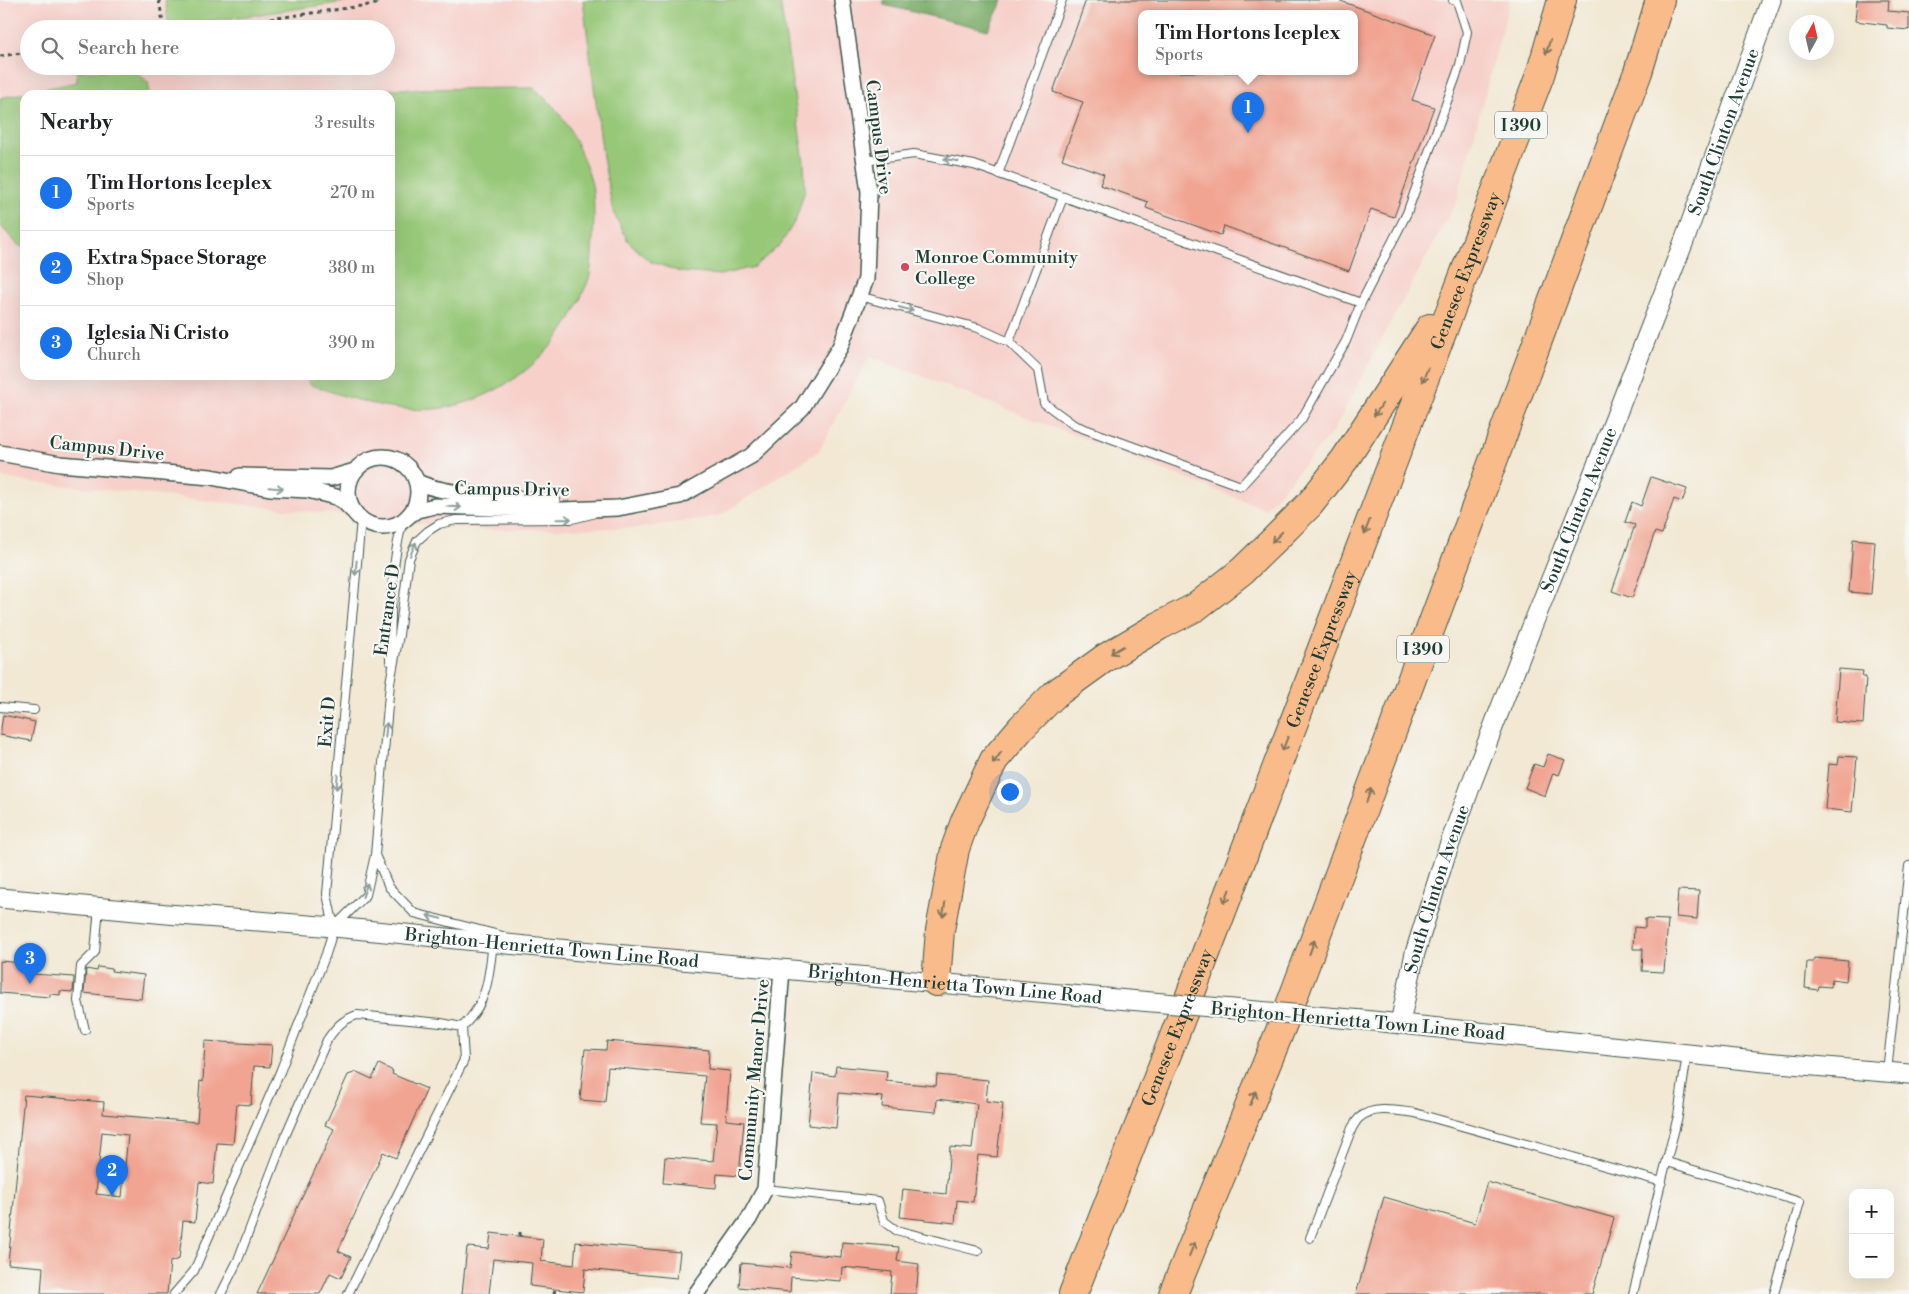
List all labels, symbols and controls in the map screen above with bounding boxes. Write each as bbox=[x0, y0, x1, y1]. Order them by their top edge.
popup bbox=[1138, 10, 1358, 75]
north arrow bbox=[1789, 15, 1834, 60]
search box bbox=[20, 20, 395, 75]
text: Tim Hortons Iceplex bbox=[1156, 21, 1340, 45]
icon: search bbox=[38, 34, 66, 62]
text: Search here bbox=[78, 36, 179, 60]
one-way arrow bbox=[1543, 38, 1553, 54]
text: Sports bbox=[1156, 45, 1203, 65]
street label: South Clinton Avenue bbox=[1683, 45, 1765, 219]
street label: Campus Drive bbox=[860, 78, 897, 196]
pin: 1 bbox=[1232, 92, 1264, 133]
text: Nearby bbox=[40, 110, 113, 136]
road number: I 390 bbox=[1495, 112, 1547, 138]
text: 3 results bbox=[314, 113, 375, 133]
one-way arrow bbox=[944, 155, 960, 165]
text: Tim Hortons Iceplex bbox=[87, 171, 272, 195]
text: 1 bbox=[52, 183, 60, 203]
text: 270 m bbox=[330, 183, 375, 203]
street label: Genesee Expressway bbox=[1426, 189, 1507, 353]
text: Sports bbox=[87, 195, 134, 215]
text: Extra Space Storage bbox=[87, 246, 267, 270]
place label: Monroe Community College bbox=[915, 246, 1078, 290]
text: 2 bbox=[51, 258, 61, 278]
text: 380 m bbox=[328, 258, 375, 278]
marker: Monroe Community College bbox=[899, 261, 911, 273]
text: Shop bbox=[87, 270, 124, 290]
one-way arrow bbox=[898, 304, 914, 314]
text: Iglesia Ni Cristo bbox=[87, 321, 229, 345]
text: 3 bbox=[51, 333, 61, 353]
text: 390 m bbox=[329, 333, 375, 353]
text: Church bbox=[87, 345, 141, 365]
one-way arrow bbox=[1420, 366, 1429, 382]
one-way arrow bbox=[1373, 403, 1383, 417]
street label: South Clinton Avenue bbox=[1536, 424, 1622, 596]
street label: Campus Drive bbox=[48, 431, 165, 466]
street label: Campus Drive bbox=[454, 477, 570, 502]
one-way arrow bbox=[268, 483, 284, 493]
one-way arrow bbox=[446, 502, 462, 511]
one-way arrow bbox=[556, 515, 572, 524]
one-way arrow bbox=[1362, 519, 1371, 534]
one-way arrow bbox=[1271, 530, 1283, 543]
one-way arrow bbox=[409, 542, 419, 557]
one-way arrow bbox=[352, 559, 361, 575]
street label: Entrance D bbox=[370, 562, 405, 658]
street label: Genesee Expressway bbox=[1282, 567, 1363, 732]
road number: I 390 bbox=[1397, 636, 1449, 662]
one-way arrow bbox=[1110, 646, 1124, 656]
street label: Exit D bbox=[314, 695, 341, 749]
one-way arrow bbox=[381, 722, 391, 738]
one-way arrow bbox=[1280, 736, 1289, 751]
one-way arrow bbox=[992, 751, 1002, 765]
one-way arrow bbox=[332, 774, 342, 790]
your location bbox=[997, 779, 1023, 805]
one-way arrow bbox=[1365, 787, 1374, 803]
street label: South Clinton Avenue bbox=[1400, 802, 1475, 976]
one-way arrow bbox=[362, 883, 371, 899]
one-way arrow bbox=[1222, 888, 1232, 903]
one-way arrow bbox=[938, 901, 948, 917]
one-way arrow bbox=[426, 912, 442, 921]
street label: Brighton-Henrietta Town Line Road bbox=[403, 923, 700, 974]
one-way arrow bbox=[1308, 940, 1317, 955]
pin: 3 bbox=[14, 943, 46, 984]
street label: Genesee Expressway bbox=[1137, 946, 1219, 1110]
street label: Brighton-Henrietta Town Line Road bbox=[806, 960, 1104, 1010]
street label: Community Manor Drive bbox=[734, 978, 775, 1182]
street label: Brighton-Henrietta Town Line Road bbox=[1209, 997, 1507, 1046]
one-way arrow bbox=[1248, 1091, 1258, 1106]
pin: 2 bbox=[96, 1155, 128, 1196]
map controls bbox=[1849, 1189, 1894, 1279]
button: + bbox=[1849, 1189, 1894, 1234]
button: − bbox=[1849, 1234, 1894, 1279]
one-way arrow bbox=[1187, 1242, 1197, 1257]

